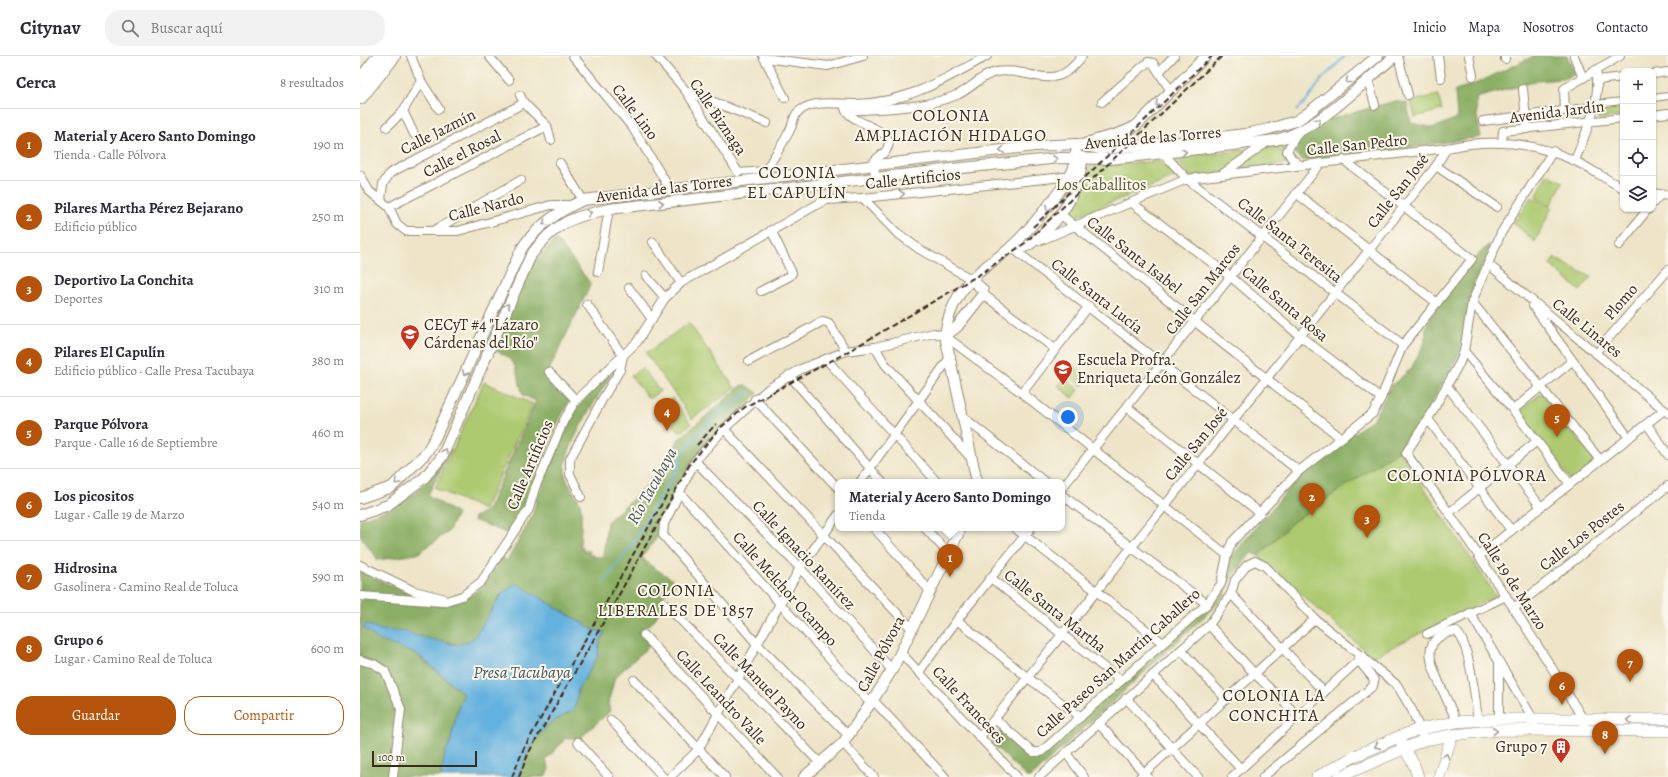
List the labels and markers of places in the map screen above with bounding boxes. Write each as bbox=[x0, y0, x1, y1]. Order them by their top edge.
place label: CECyT #4 "Lázaro Cárdenas del Río" bbox=[424, 314, 538, 354]
school or university icon: CECyT #4 "Lázaro Cárdenas del Río" bbox=[399, 323, 421, 351]
place label: Escuela Profra. Enriqueta León González bbox=[1077, 349, 1241, 389]
school or university icon: Escuela Profra. Enriqueta León González bbox=[1052, 358, 1074, 386]
pin: 4 bbox=[654, 398, 680, 431]
pin: 5 bbox=[1544, 404, 1570, 437]
pin: 2 bbox=[1299, 483, 1325, 516]
pin: 3 bbox=[1354, 505, 1380, 538]
pin: 1 bbox=[937, 544, 963, 577]
pin: 7 bbox=[1617, 649, 1643, 682]
pin: 6 bbox=[1549, 672, 1575, 705]
pin: 8 bbox=[1592, 721, 1618, 754]
place label: Grupo 7 bbox=[1496, 736, 1547, 758]
building icon: Grupo 7 bbox=[1550, 736, 1572, 764]

